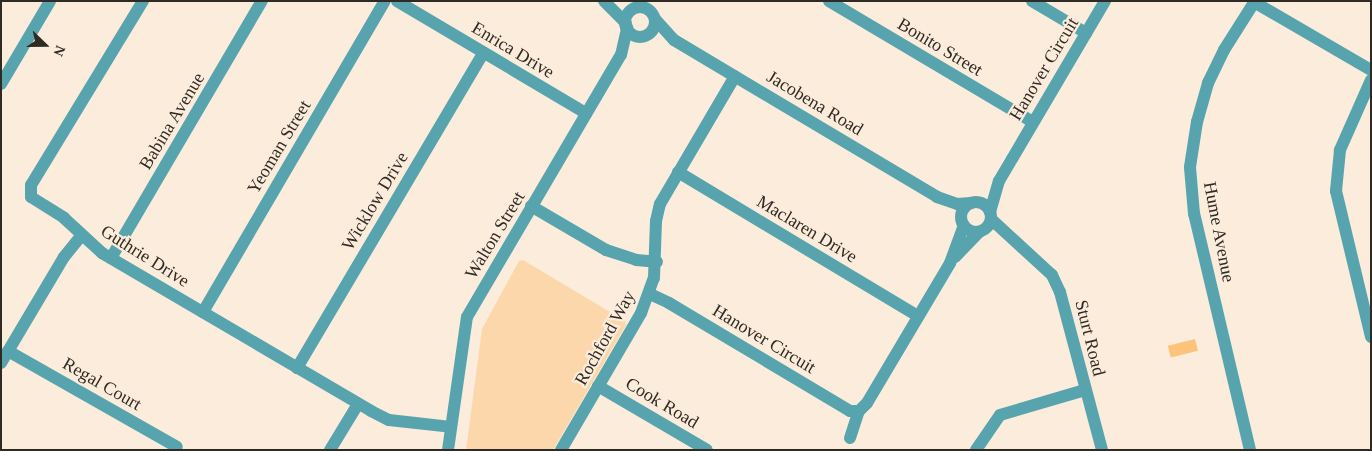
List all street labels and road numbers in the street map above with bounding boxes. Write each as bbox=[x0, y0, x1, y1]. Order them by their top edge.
street label: Bonito Street bbox=[894, 13, 986, 81]
street label: Hanover Circuit bbox=[1005, 14, 1083, 124]
street label: Enrica Drive bbox=[468, 17, 558, 83]
street label: Jacobena Road bbox=[763, 66, 867, 140]
street label: Babina Avenue bbox=[134, 68, 210, 174]
street label: Yeoman Street bbox=[243, 96, 315, 198]
street label: Wicklow Drive bbox=[337, 148, 413, 254]
street label: Hume Avenue bbox=[1199, 179, 1239, 285]
street label: Walton Street bbox=[460, 187, 530, 283]
street label: Maclaren Drive bbox=[753, 191, 861, 267]
street label: Guthrie Drive bbox=[97, 220, 193, 292]
street label: Rochford Way bbox=[570, 287, 640, 389]
street label: Sturt Road bbox=[1070, 298, 1110, 378]
street label: Hanover Circuit bbox=[709, 300, 819, 378]
street label: Regal Court bbox=[59, 353, 145, 415]
street label: Cook Road bbox=[622, 373, 702, 433]

